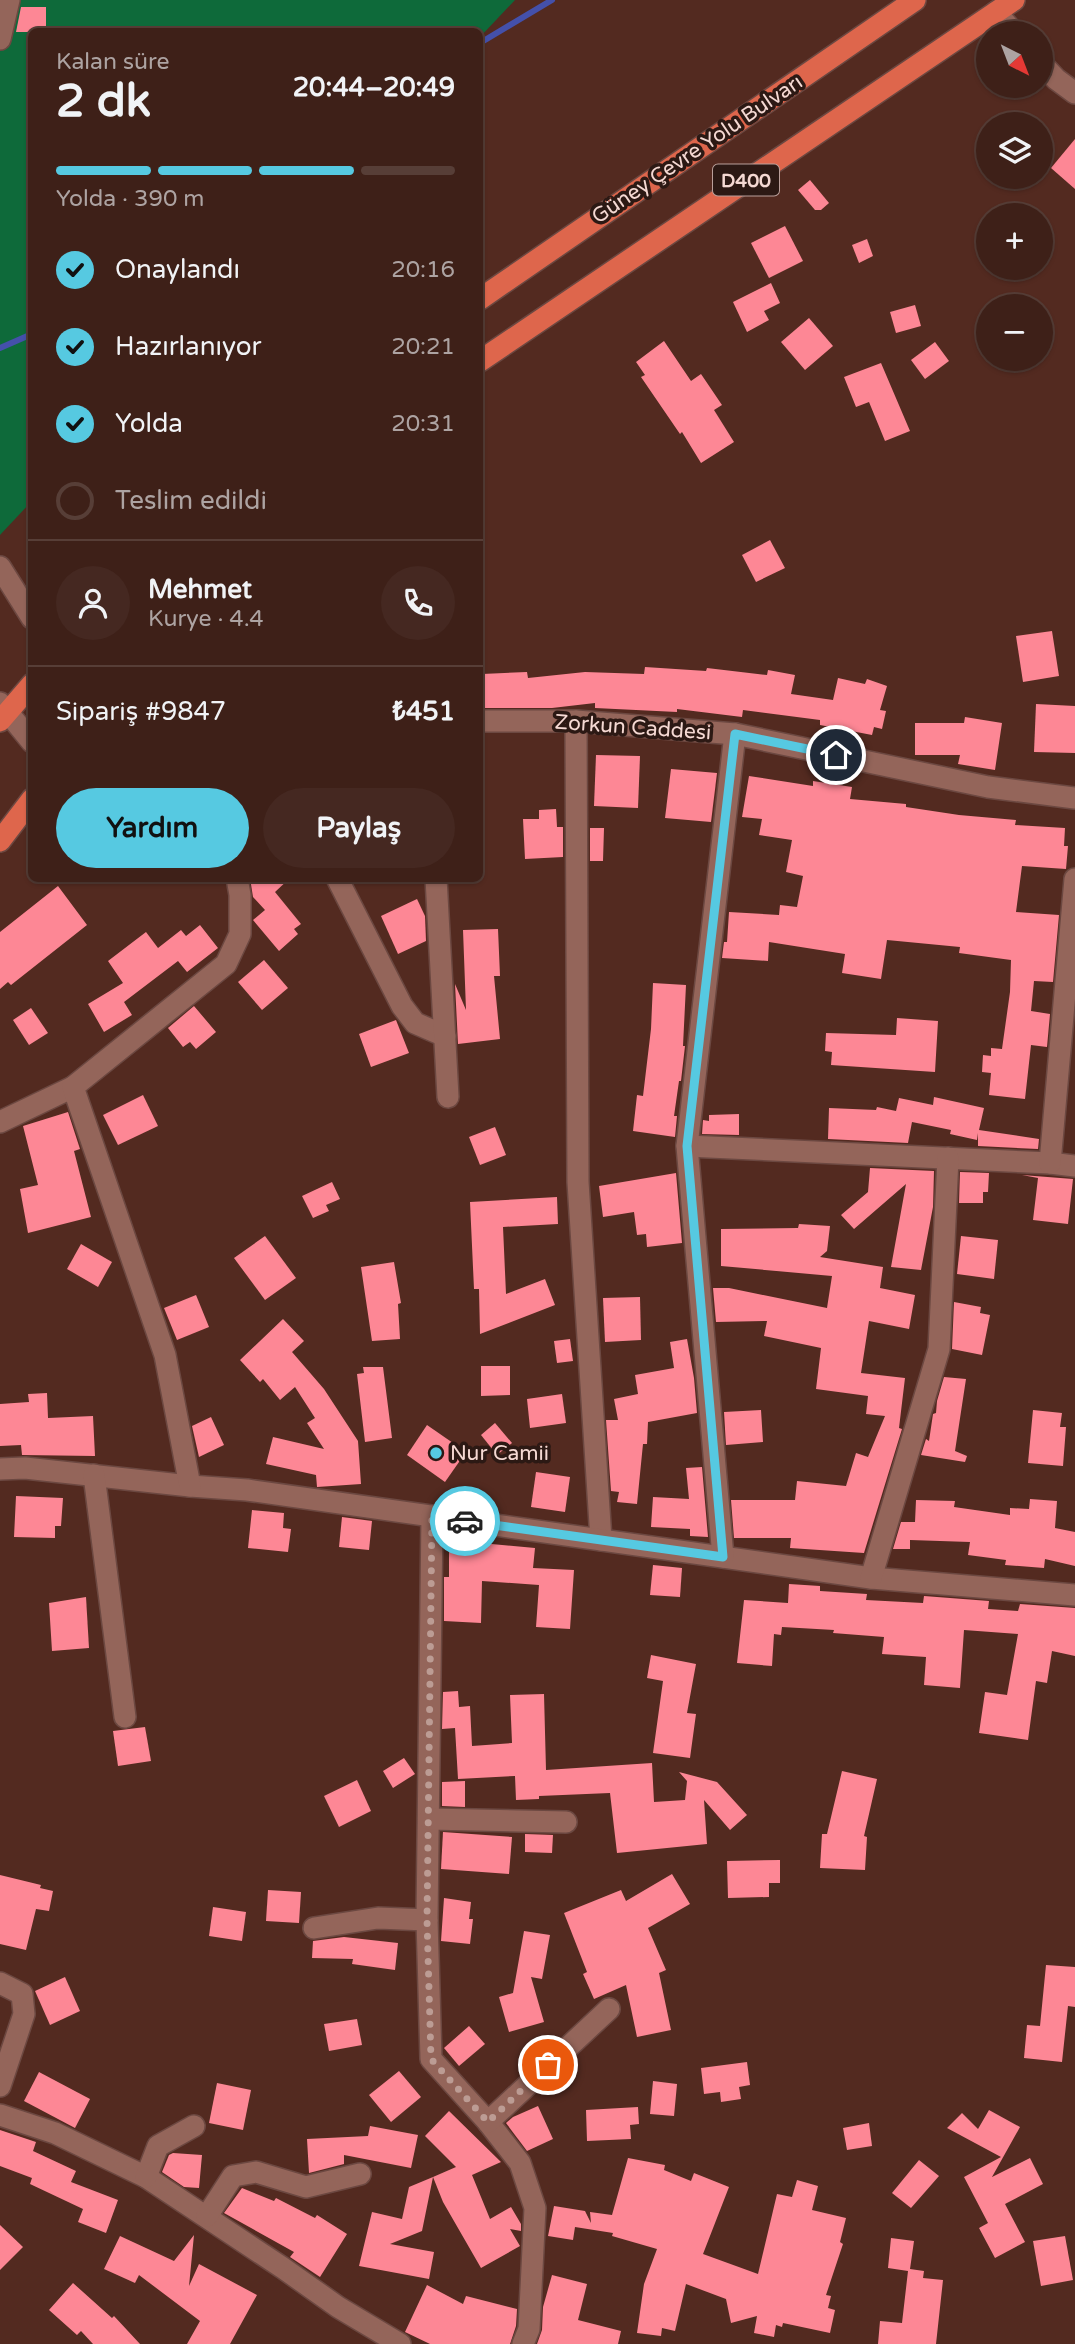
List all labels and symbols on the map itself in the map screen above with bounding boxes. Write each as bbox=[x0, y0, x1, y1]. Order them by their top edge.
north arrow bbox=[976, 21, 1054, 98]
street label: Güney Çevre Yolu Bulvarı bbox=[587, 69, 807, 229]
road number: D400 bbox=[713, 164, 779, 196]
street label: Zorkun Caddesi bbox=[554, 710, 712, 745]
pin bbox=[806, 725, 866, 785]
place label: Nur Camii bbox=[450, 1441, 549, 1466]
marker: Nur Camii bbox=[428, 1445, 444, 1461]
courier bbox=[430, 1486, 500, 1556]
pin bbox=[518, 2035, 578, 2095]

